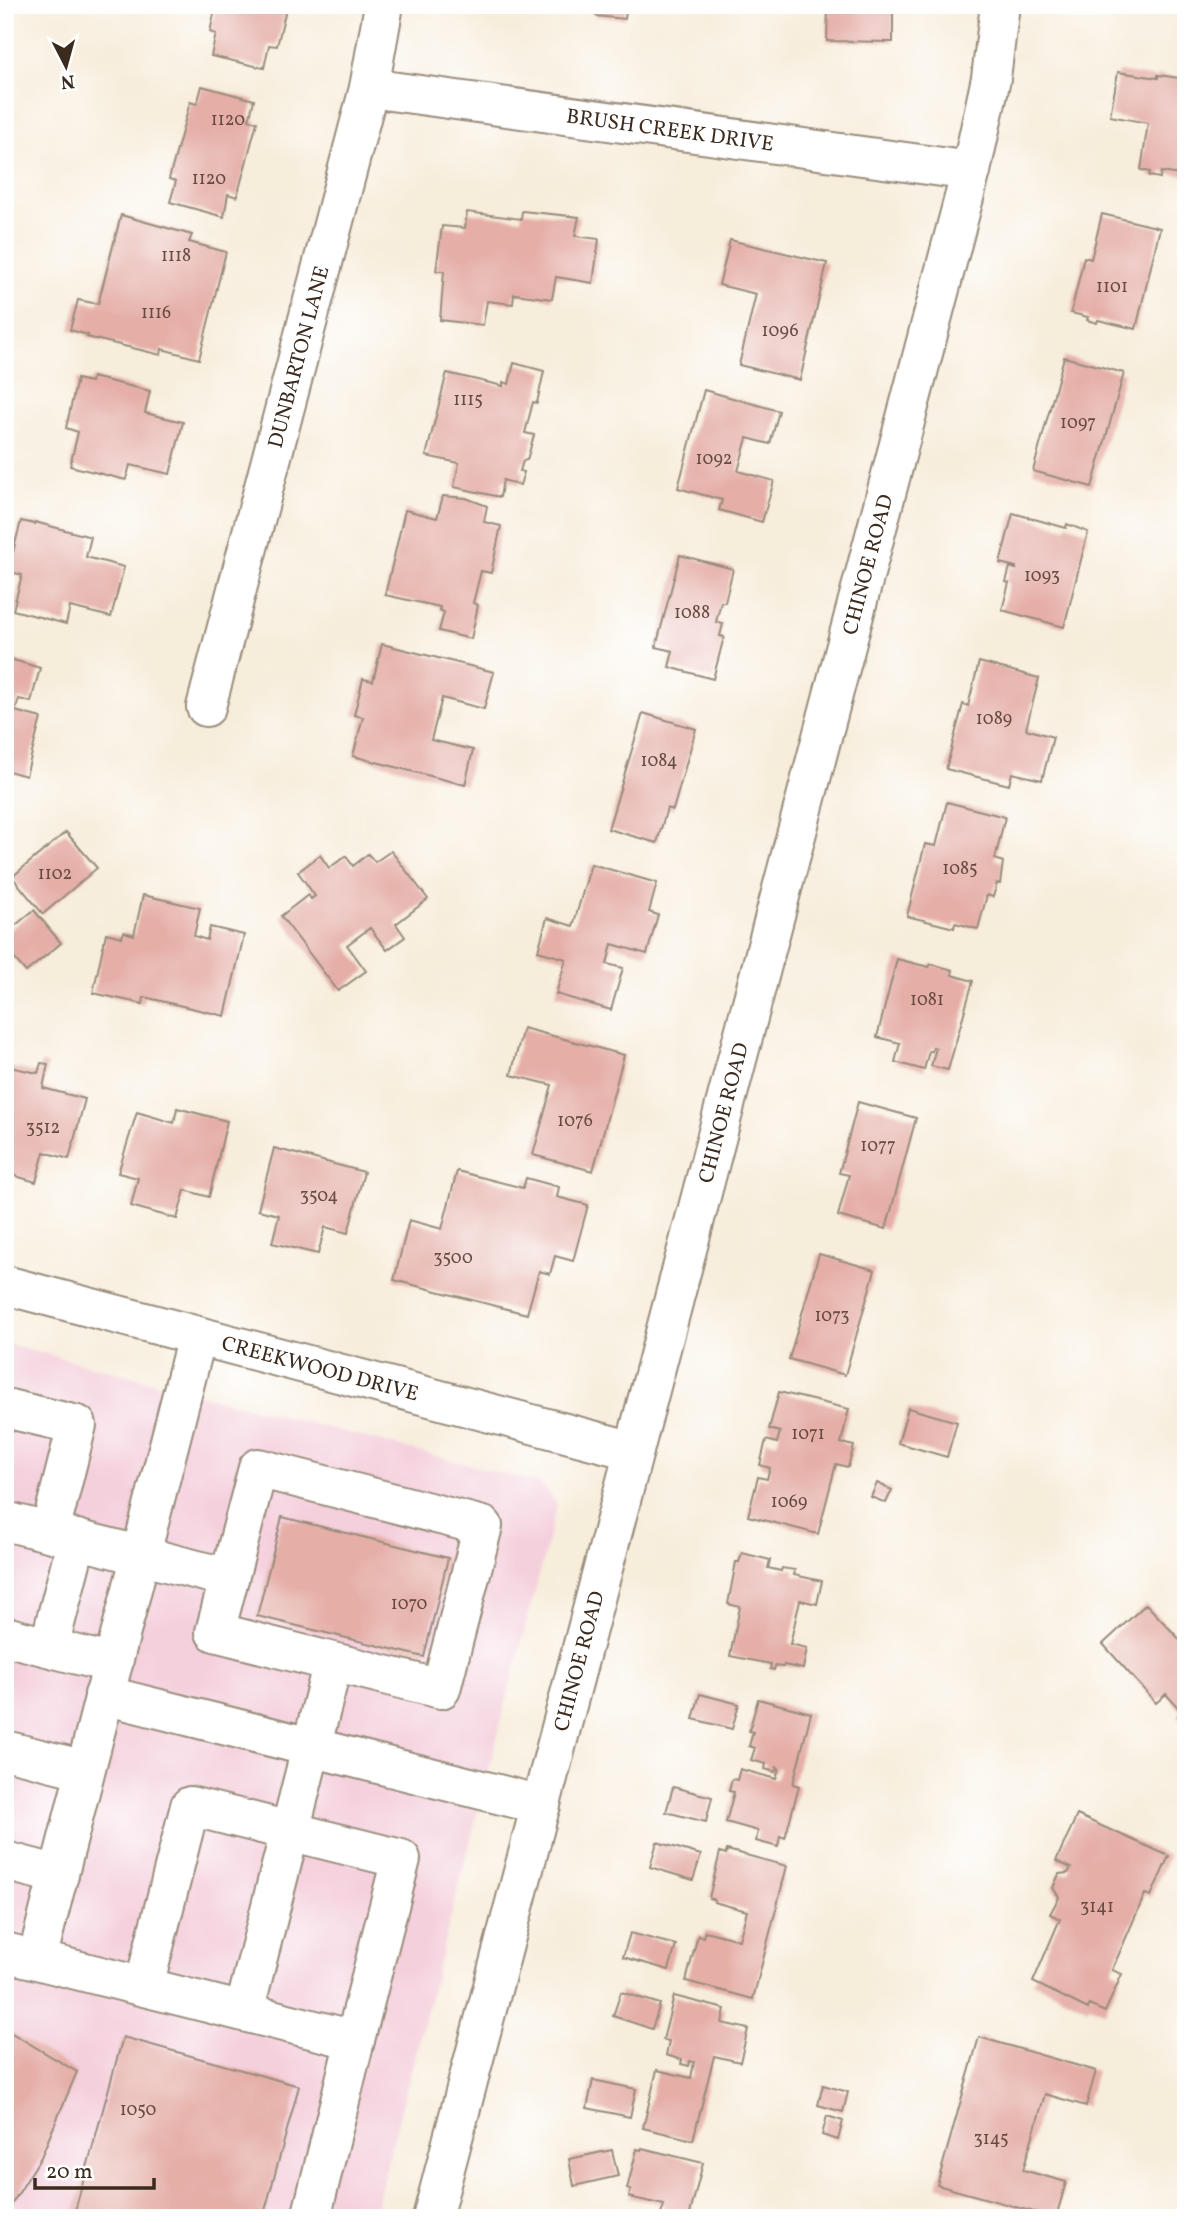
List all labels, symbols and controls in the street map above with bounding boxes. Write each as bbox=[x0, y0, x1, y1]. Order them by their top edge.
north arrow bbox=[32, 32, 102, 102]
text: N bbox=[59, 67, 76, 95]
street label: BRUSH CREEK DRIVE bbox=[564, 102, 776, 160]
house number: 1120 bbox=[211, 108, 245, 133]
house number: 1120 bbox=[192, 167, 226, 192]
house number: 1118 bbox=[161, 244, 191, 269]
street label: DUNBARTON LANE bbox=[262, 263, 338, 452]
house number: 1101 bbox=[1096, 275, 1128, 300]
house number: 1116 bbox=[141, 301, 171, 326]
house number: 1096 bbox=[761, 319, 799, 344]
house number: 1115 bbox=[453, 388, 483, 413]
house number: 1097 bbox=[1060, 411, 1096, 436]
house number: 1092 bbox=[696, 447, 733, 472]
street label: CHINOE ROAD bbox=[836, 491, 901, 638]
house number: 1093 bbox=[1024, 564, 1060, 589]
house number: 1088 bbox=[674, 601, 710, 626]
house number: 1089 bbox=[976, 707, 1012, 732]
house number: 1084 bbox=[640, 749, 678, 774]
house number: 1085 bbox=[942, 857, 978, 882]
house number: 1102 bbox=[38, 862, 72, 887]
house number: 1081 bbox=[910, 988, 944, 1013]
street label: CHINOE ROAD bbox=[692, 1040, 757, 1186]
house number: 1076 bbox=[557, 1109, 593, 1134]
house number: 3512 bbox=[26, 1116, 60, 1141]
house number: 1077 bbox=[860, 1134, 896, 1159]
house number: 3504 bbox=[300, 1184, 338, 1209]
house number: 3500 bbox=[433, 1246, 473, 1271]
house number: 1073 bbox=[814, 1304, 850, 1329]
street label: CREEKWOOD DRIVE bbox=[218, 1330, 422, 1410]
house number: 1071 bbox=[791, 1422, 825, 1447]
house number: 1069 bbox=[771, 1490, 807, 1515]
street label: CHINOE ROAD bbox=[548, 1588, 613, 1735]
house number: 1070 bbox=[391, 1592, 427, 1617]
house number: 3141 bbox=[1080, 1895, 1114, 1920]
house number: 1050 bbox=[120, 2098, 157, 2123]
house number: 3145 bbox=[973, 2127, 1009, 2152]
scale bar bbox=[35, 2146, 154, 2190]
text: 20 m bbox=[46, 2158, 92, 2187]

